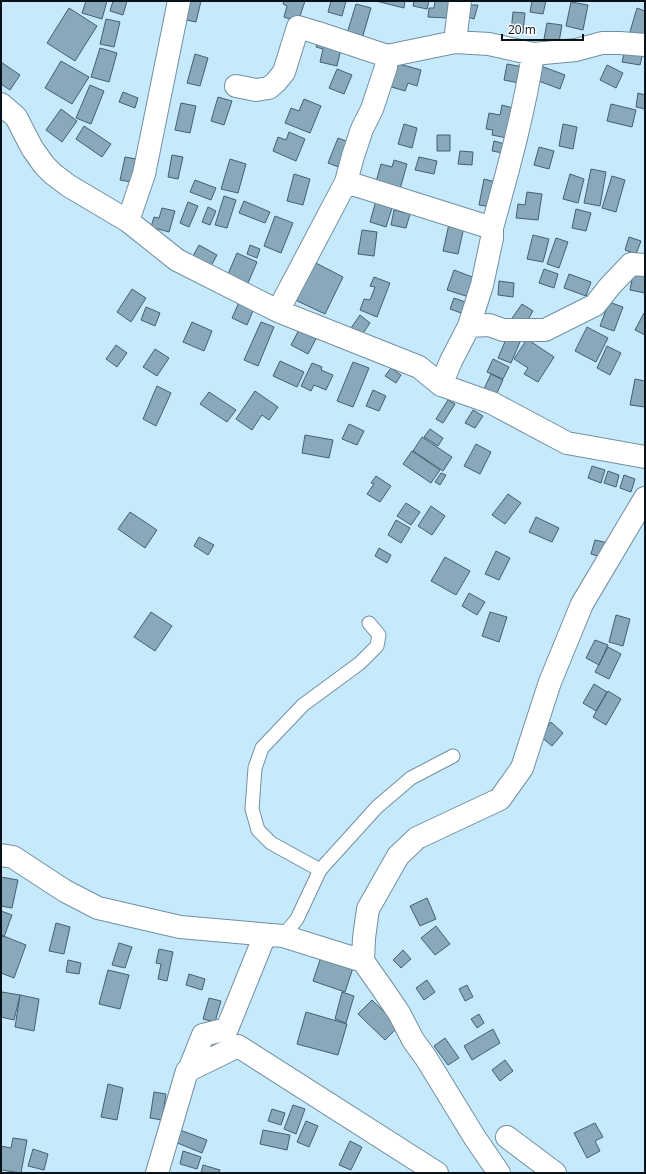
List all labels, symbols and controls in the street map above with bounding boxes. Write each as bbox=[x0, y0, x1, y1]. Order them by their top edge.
scale bar bbox=[502, 16, 583, 42]
text: 20 m bbox=[508, 21, 536, 38]

